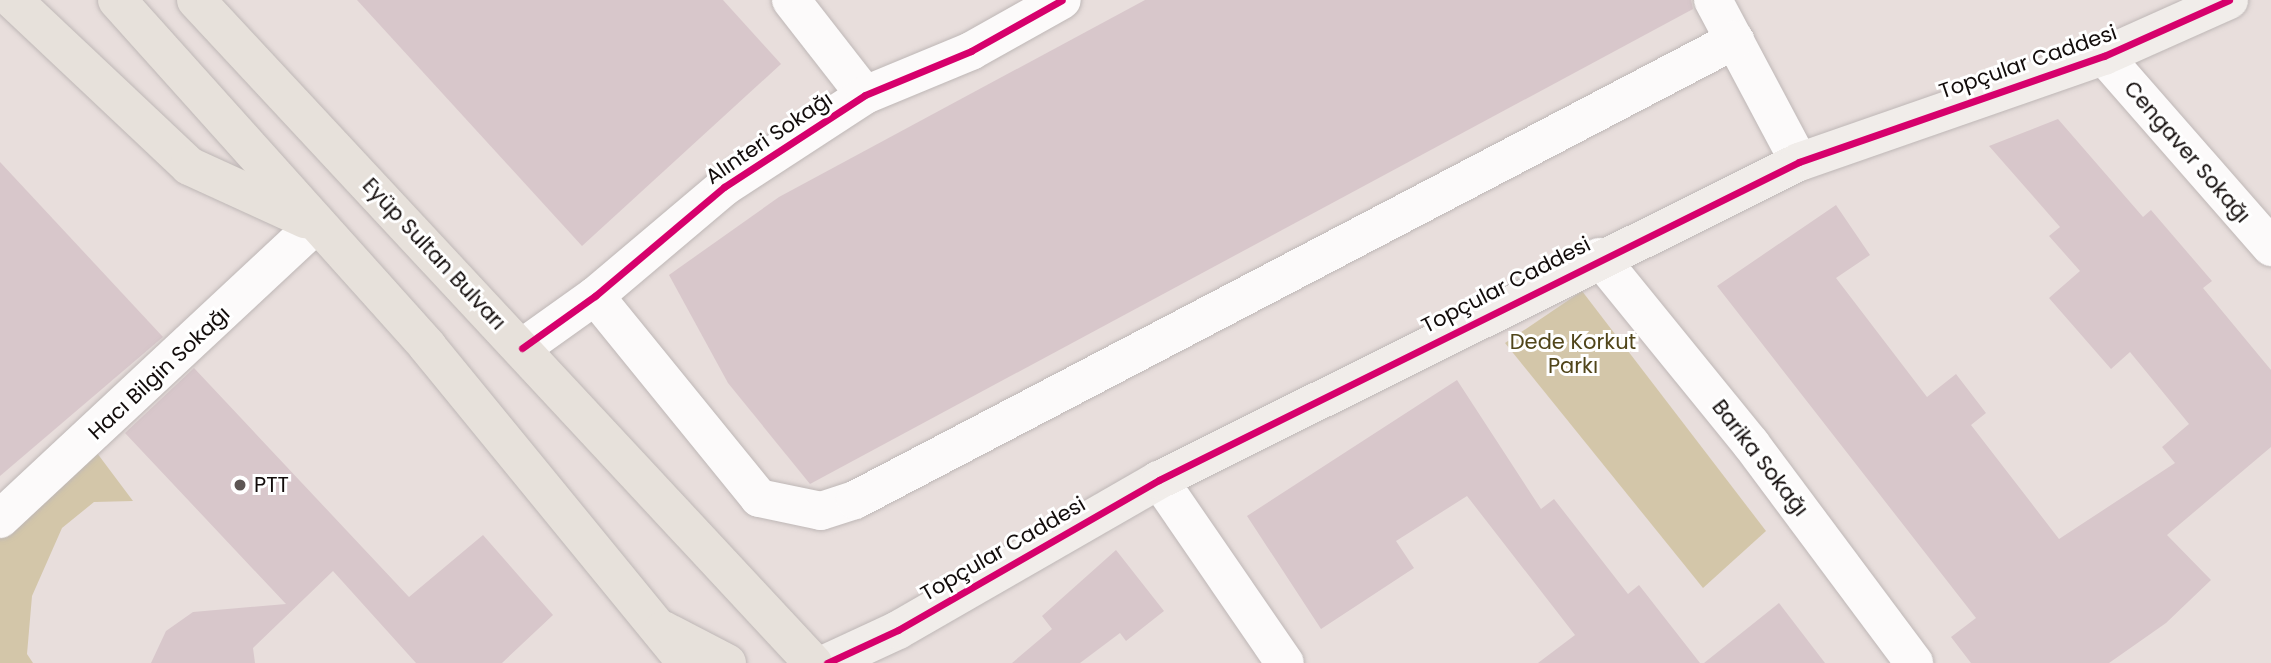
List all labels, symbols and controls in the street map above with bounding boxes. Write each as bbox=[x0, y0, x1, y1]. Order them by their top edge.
street label: Topçular Caddesi bbox=[1936, 20, 2120, 104]
street label: Cengaver Sokağı bbox=[2119, 76, 2255, 228]
street label: Alınteri Sokağı bbox=[701, 86, 837, 190]
street label: Eyüp Sultan Bulvarı bbox=[357, 173, 511, 335]
street label: Topçular Caddesi bbox=[1417, 232, 1595, 338]
street label: Hacı Bilgin Sokağı bbox=[83, 301, 235, 445]
park label: Dede Korkut Parkı bbox=[1510, 329, 1636, 379]
street label: Barika Sokağı bbox=[1707, 395, 1813, 521]
place label: PTT bbox=[254, 472, 289, 498]
marker: PTT bbox=[232, 477, 248, 493]
street label: Topçular Caddesi bbox=[916, 492, 1090, 606]

